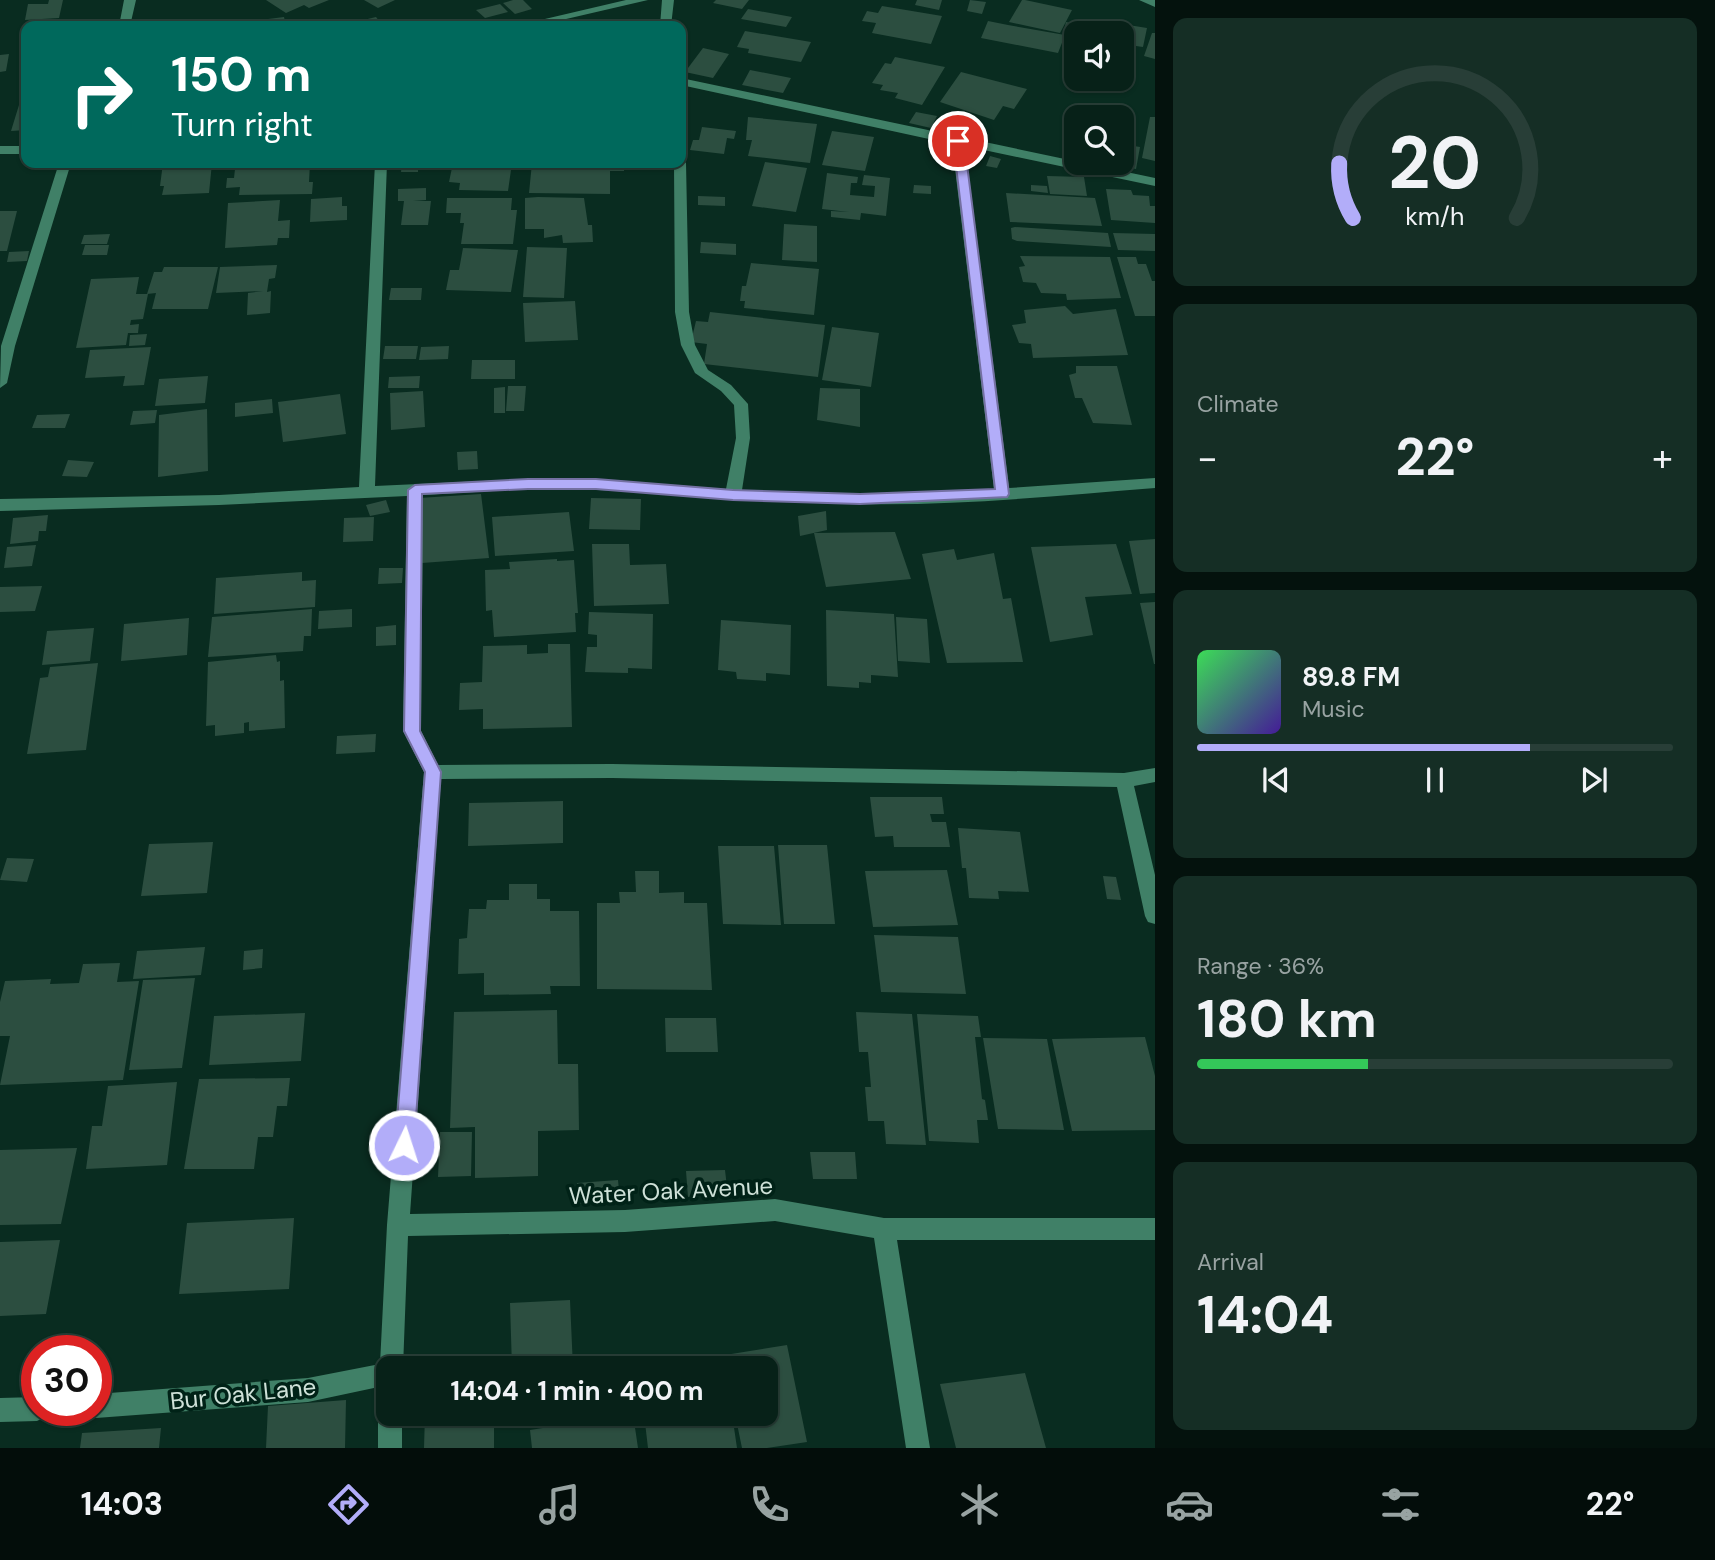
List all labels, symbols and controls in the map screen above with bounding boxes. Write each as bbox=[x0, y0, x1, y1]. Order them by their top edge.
map controls bbox=[1064, 21, 1134, 175]
button: sound bbox=[1064, 21, 1134, 91]
text: 150 m bbox=[171, 42, 311, 106]
icon: right bbox=[56, 49, 147, 140]
text: Turn right bbox=[171, 104, 313, 146]
button: search bbox=[1064, 105, 1134, 175]
pin bbox=[928, 111, 988, 171]
text: 20 bbox=[1389, 116, 1481, 211]
icon: arrive bbox=[939, 122, 977, 160]
text: km/h bbox=[1405, 200, 1465, 233]
text: Climate bbox=[1197, 389, 1279, 419]
text: 22° bbox=[1396, 423, 1474, 491]
text: − bbox=[1197, 433, 1218, 483]
text: + bbox=[1652, 433, 1673, 483]
text: 89.8 FM bbox=[1302, 660, 1400, 694]
text: Music bbox=[1302, 694, 1365, 724]
icon: previous bbox=[1257, 761, 1295, 799]
icon: pause bbox=[1416, 761, 1454, 799]
icon: next bbox=[1575, 761, 1613, 799]
text: Range · 36% bbox=[1197, 951, 1324, 981]
text: 180 km bbox=[1197, 985, 1377, 1053]
position arrow bbox=[367, 1108, 441, 1182]
street label: Water Oak Avenue bbox=[568, 1170, 774, 1211]
text: Arrival bbox=[1197, 1247, 1264, 1277]
text: 14:04 bbox=[1197, 1281, 1333, 1349]
speed limit sign: 30 bbox=[21, 1335, 112, 1426]
street label: Bur Oak Lane bbox=[168, 1370, 318, 1417]
text: 14:04 · 1 min · 400 m bbox=[450, 1374, 704, 1408]
icon: directions bbox=[324, 1480, 373, 1529]
icon: music bbox=[535, 1480, 584, 1529]
icon: phone bbox=[745, 1480, 794, 1529]
icon: climate bbox=[955, 1480, 1004, 1529]
icon: car bbox=[1165, 1480, 1214, 1529]
icon: filters bbox=[1376, 1480, 1425, 1529]
text: 14:03 bbox=[81, 1483, 163, 1525]
text: 22° bbox=[1586, 1483, 1634, 1525]

